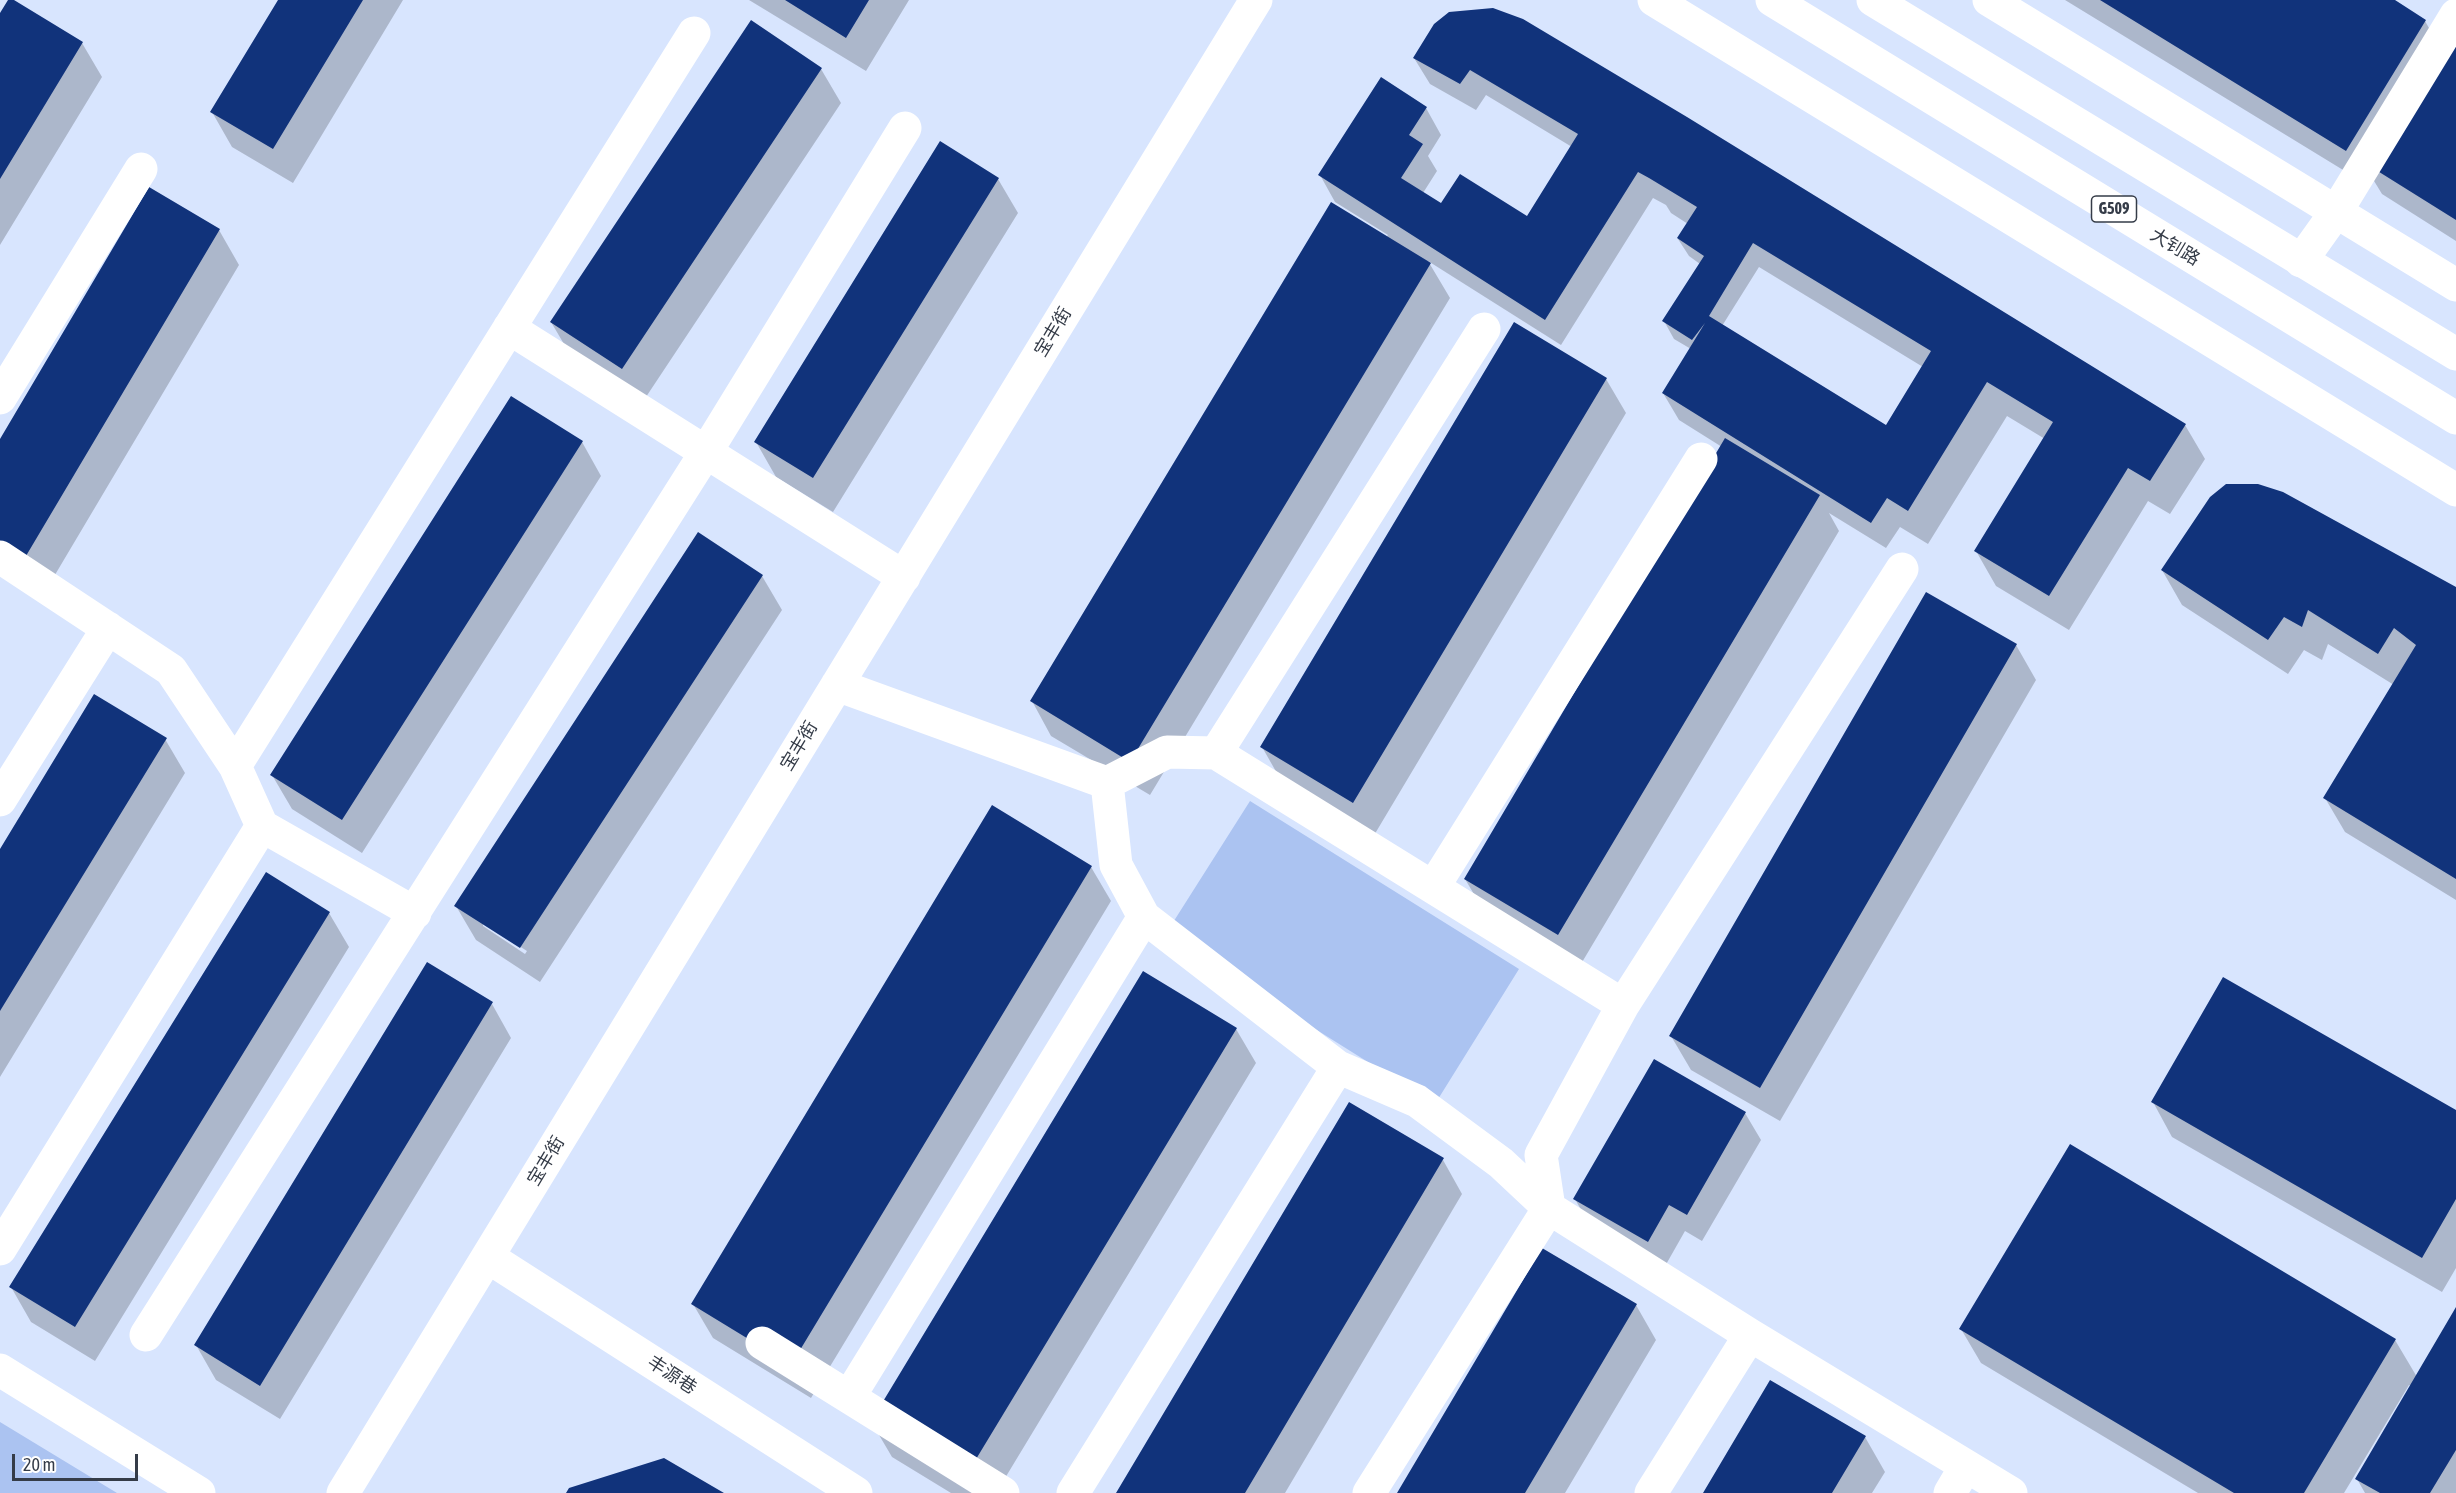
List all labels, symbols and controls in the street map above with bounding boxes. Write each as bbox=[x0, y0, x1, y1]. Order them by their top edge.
road number: G509 bbox=[2092, 196, 2136, 222]
street label: 大钊路 bbox=[2146, 224, 2204, 270]
street label: 宝丰街 bbox=[1030, 303, 1076, 361]
street label: 宝丰街 bbox=[776, 717, 822, 775]
street label: 宝丰街 bbox=[523, 1132, 569, 1190]
street label: 丰源巷 bbox=[643, 1351, 701, 1399]
scale bar bbox=[15, 1442, 141, 1480]
text: 20 m bbox=[23, 1454, 55, 1475]

